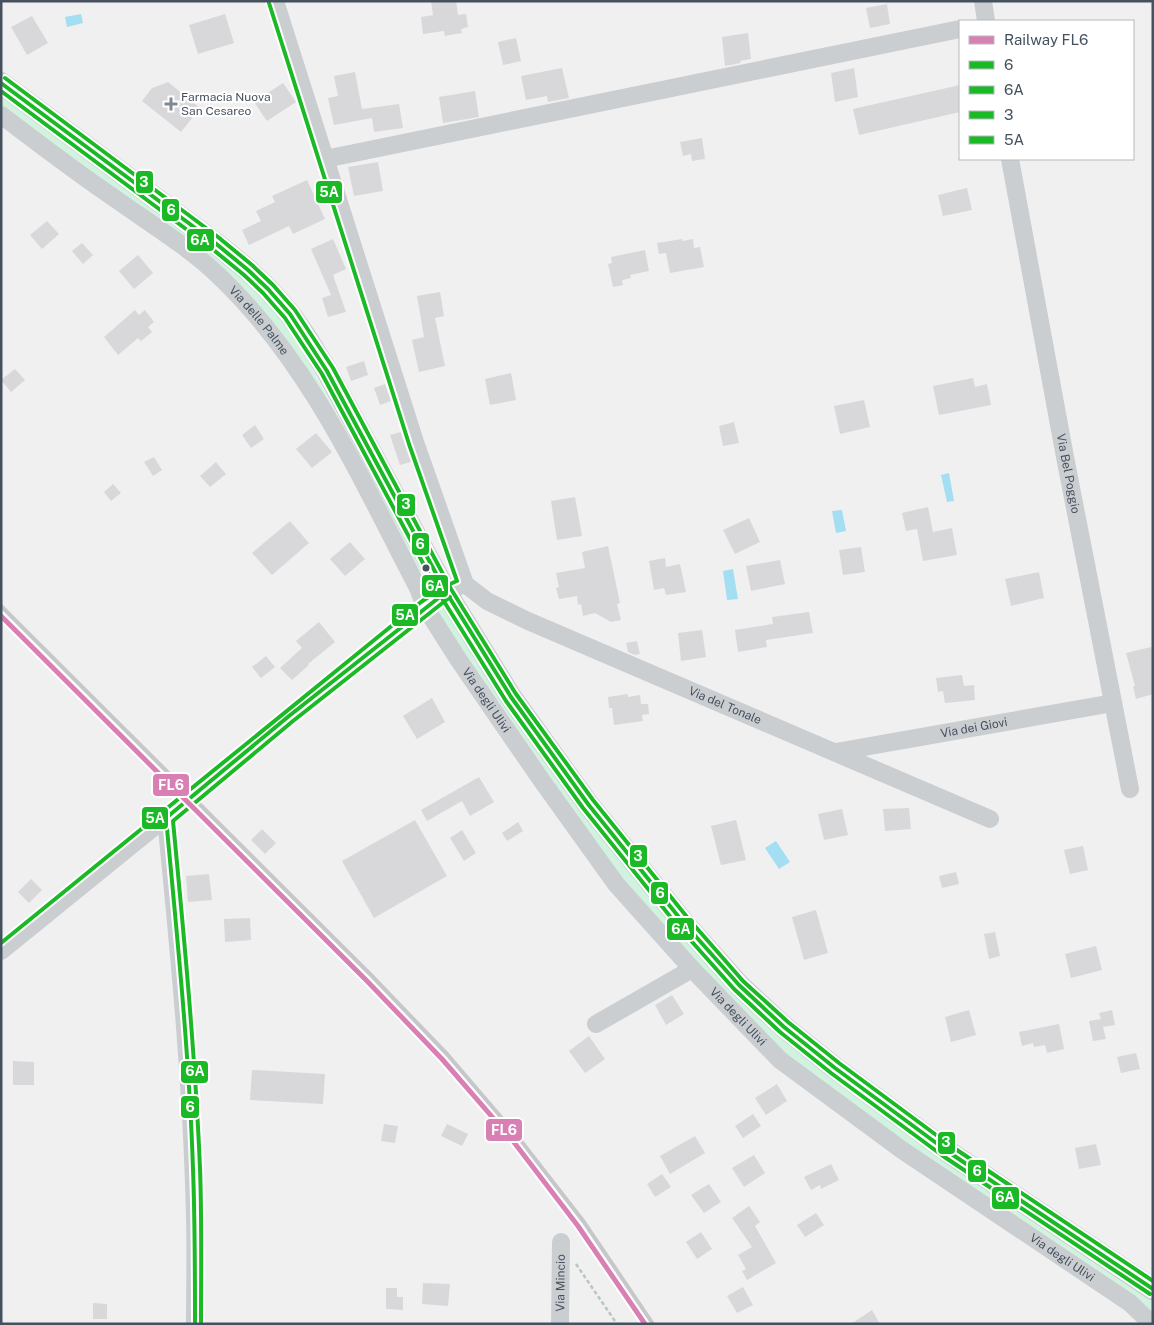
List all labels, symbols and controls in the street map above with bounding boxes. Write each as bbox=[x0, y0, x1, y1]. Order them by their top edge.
legend bbox=[959, 20, 1134, 160]
text: Railway FL6 bbox=[1004, 31, 1088, 48]
text: 6 bbox=[1004, 56, 1013, 73]
text: 6A bbox=[1004, 81, 1024, 98]
place label: Farmacia Nuova San Cesareo bbox=[181, 90, 271, 118]
marker: Farmacia Nuova San Cesareo bbox=[165, 98, 177, 110]
text: 3 bbox=[1004, 106, 1013, 123]
text: 5A bbox=[1004, 131, 1025, 148]
line badge: 3 bbox=[135, 170, 154, 194]
text: 3 bbox=[139, 174, 149, 190]
line badge: 5A bbox=[315, 180, 343, 204]
text: 5A bbox=[319, 184, 339, 200]
line badge: 6 bbox=[161, 198, 180, 222]
text: 6 bbox=[166, 202, 176, 218]
line badge: 6A bbox=[186, 228, 215, 252]
text: 6A bbox=[190, 232, 210, 248]
street label: Via delle Palme bbox=[226, 283, 292, 358]
street label: Via Bel Poggio bbox=[1054, 433, 1083, 515]
line badge: 3 bbox=[396, 493, 416, 517]
text: 3 bbox=[401, 496, 411, 512]
line badge: 6 bbox=[411, 532, 430, 556]
text: 6 bbox=[415, 536, 425, 552]
unlabelled marker bbox=[421, 563, 431, 573]
line badge: 6A bbox=[421, 574, 449, 598]
text: 6A bbox=[425, 578, 445, 594]
line badge: 5A bbox=[391, 603, 419, 627]
text: 5A bbox=[395, 607, 415, 623]
street label: Via degli Ulivi bbox=[459, 665, 514, 735]
street label: Via del Tonale bbox=[686, 684, 764, 727]
street label: Via dei Giovi bbox=[939, 715, 1009, 740]
line badge: FL6 bbox=[152, 773, 190, 797]
text: FL6 bbox=[158, 777, 184, 793]
line badge: 5A bbox=[141, 806, 169, 830]
text: 5A bbox=[145, 810, 165, 826]
line badge: 3 bbox=[629, 844, 648, 868]
text: 3 bbox=[633, 848, 643, 864]
line badge: 6 bbox=[650, 881, 669, 905]
text: 6 bbox=[655, 885, 665, 901]
line badge: 6A bbox=[666, 917, 695, 941]
text: 6A bbox=[671, 921, 691, 937]
street label: Via degli Ulivi bbox=[707, 985, 769, 1049]
line badge: 6A bbox=[180, 1060, 209, 1084]
text: 6A bbox=[185, 1063, 205, 1079]
line badge: 6 bbox=[180, 1095, 200, 1119]
text: 6 bbox=[185, 1099, 195, 1115]
line badge: FL6 bbox=[485, 1118, 523, 1142]
text: FL6 bbox=[491, 1122, 517, 1138]
line badge: 3 bbox=[937, 1131, 956, 1155]
text: 3 bbox=[941, 1134, 951, 1150]
line badge: 6 bbox=[967, 1159, 987, 1183]
text: 6 bbox=[972, 1163, 982, 1179]
line badge: 6A bbox=[991, 1186, 1020, 1210]
text: 6A bbox=[995, 1189, 1015, 1205]
street label: Via degli Ulivi bbox=[1027, 1231, 1097, 1284]
street label: Via Mincio bbox=[553, 1254, 568, 1312]

